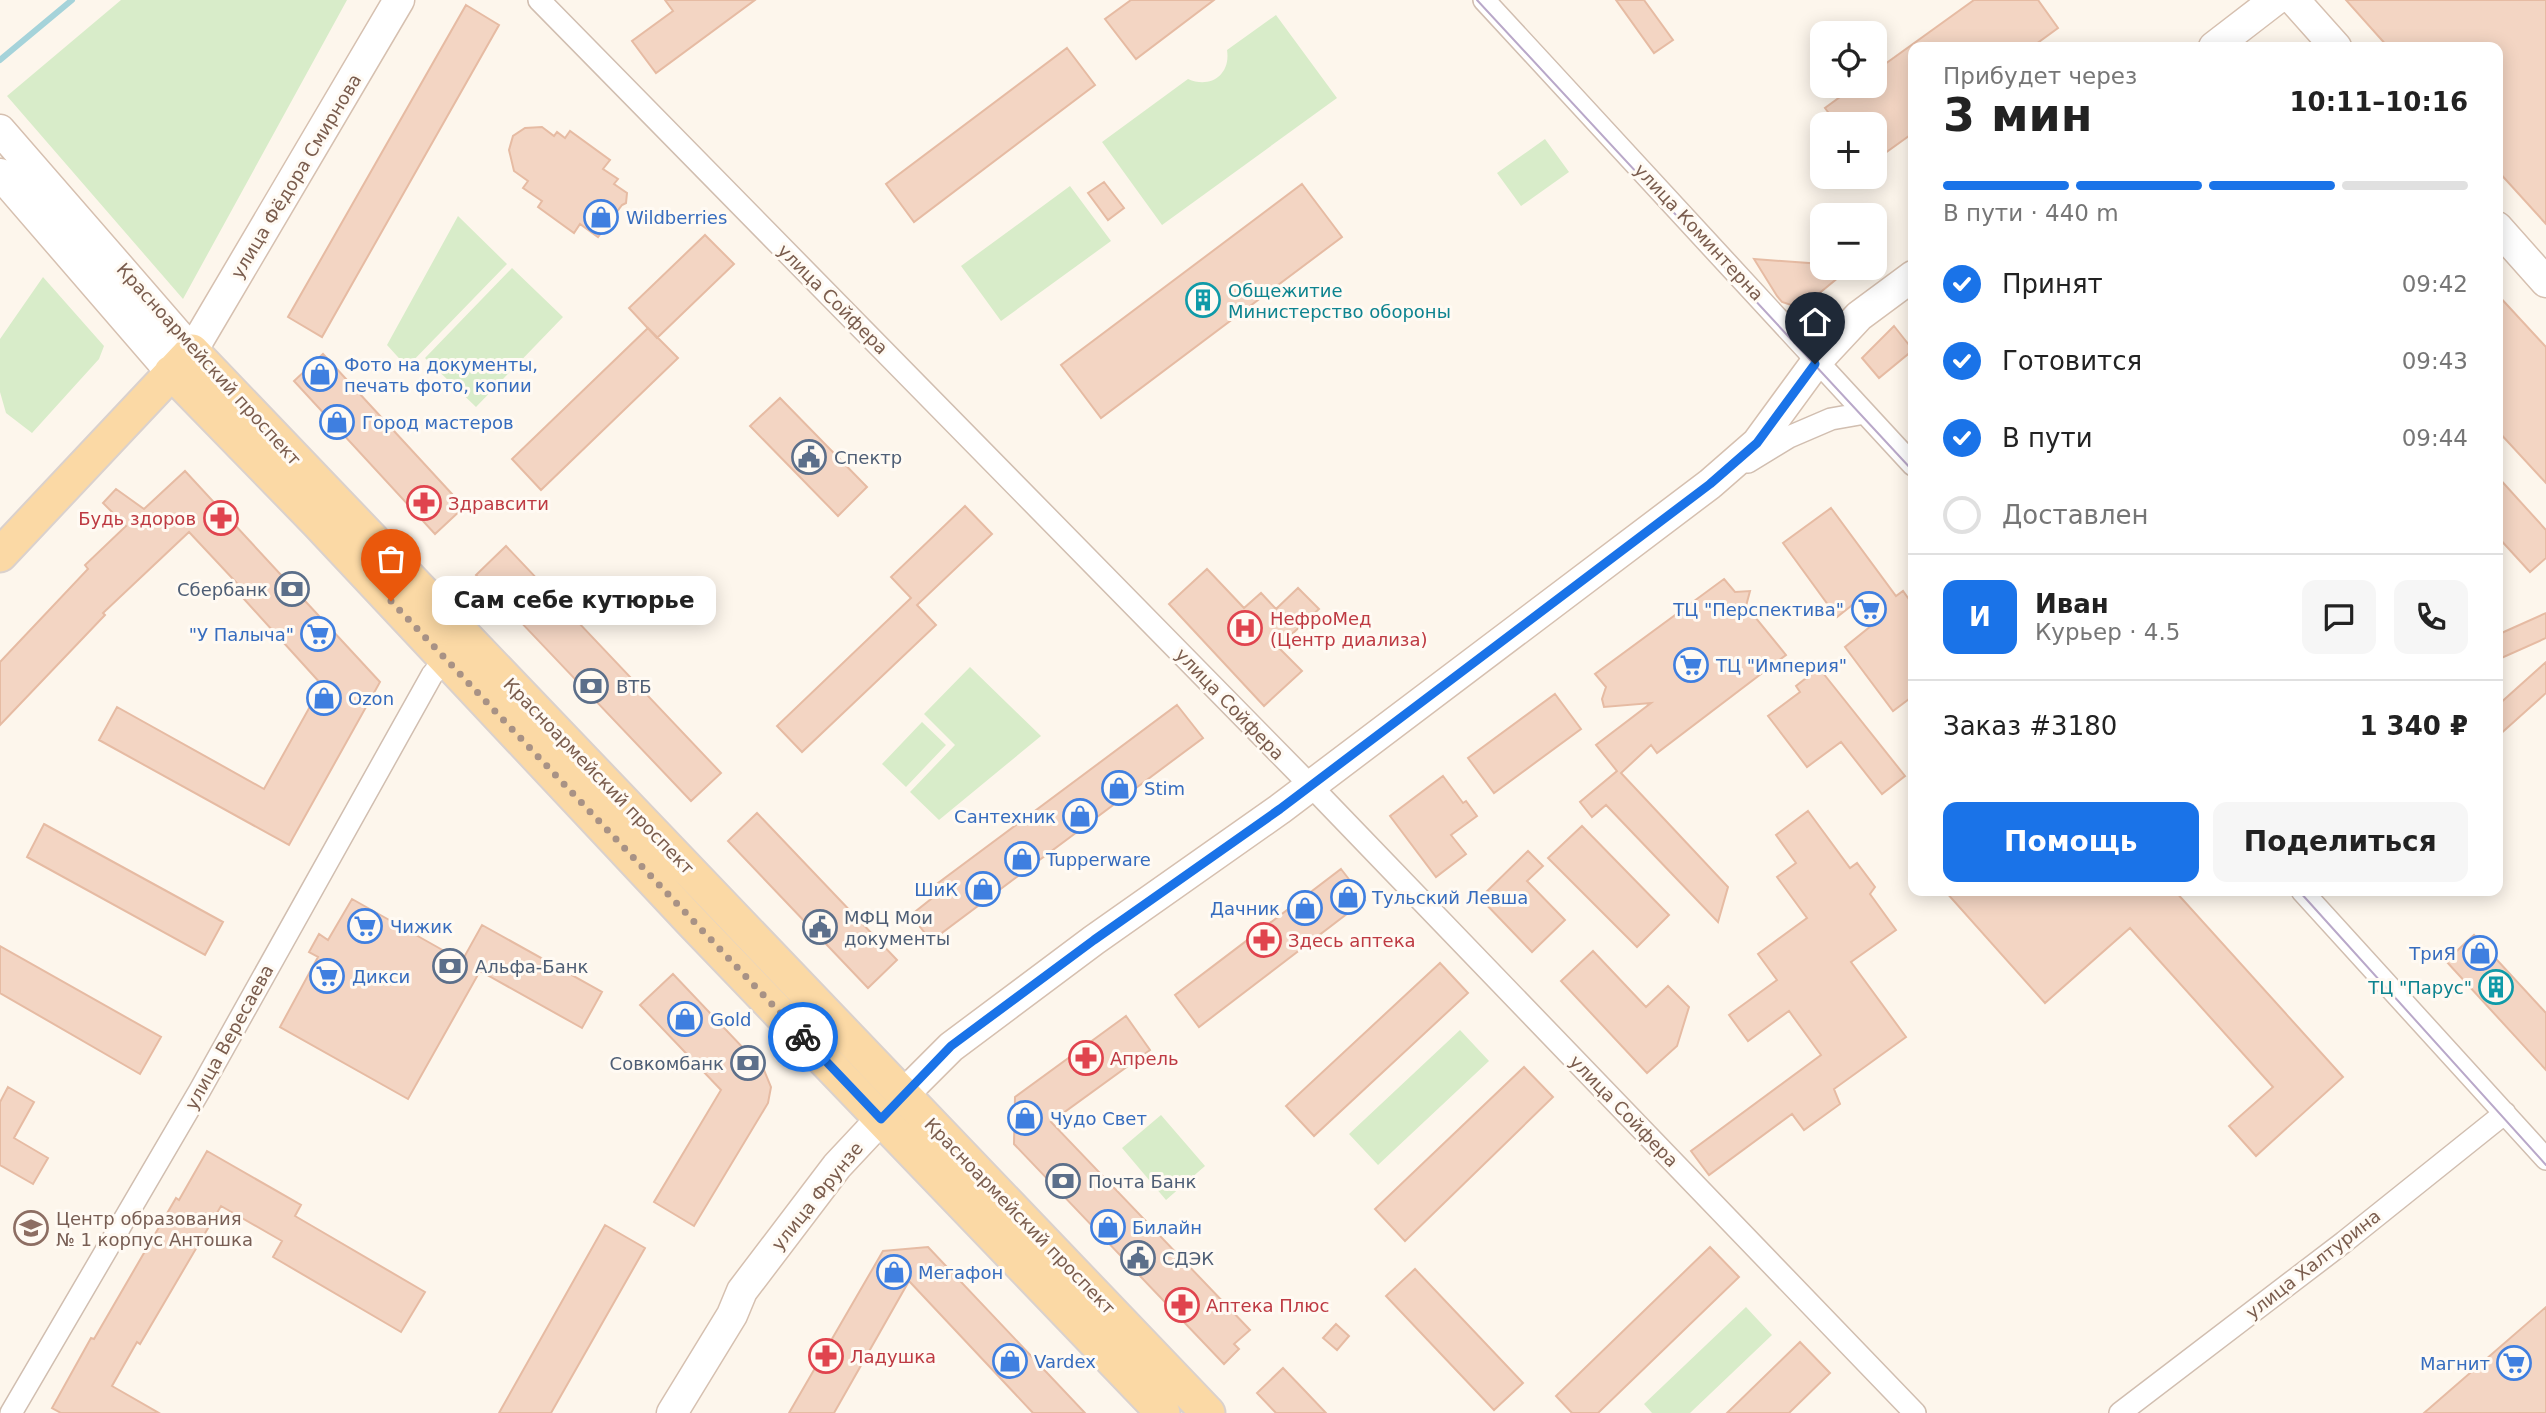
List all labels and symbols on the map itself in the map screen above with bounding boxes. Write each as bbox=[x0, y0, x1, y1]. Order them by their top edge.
street label: улица Фёдора Смирнова bbox=[227, 70, 365, 282]
street label: улица Коминтерна bbox=[1630, 159, 1768, 305]
shop icon: Wildberries bbox=[582, 198, 620, 236]
place label: Wildberries bbox=[626, 207, 727, 228]
street label: улица Сойфера bbox=[774, 240, 892, 358]
street label: Красноармейский проспект bbox=[113, 259, 305, 469]
place label: Общежитие Министерство обороны bbox=[1228, 280, 1451, 322]
building icon: Общежитие Министерство обороны bbox=[1184, 281, 1222, 319]
pin bbox=[1785, 292, 1845, 364]
place label: Фото на документы, печать фото, копии bbox=[344, 354, 538, 396]
shop icon: Фото на документы, печать фото, копии bbox=[301, 355, 339, 393]
shop icon: Город мастеров bbox=[318, 403, 356, 441]
place label: Город мастеров bbox=[362, 412, 514, 433]
public building icon: Спектр bbox=[790, 438, 828, 476]
place label: Спектр bbox=[834, 447, 902, 468]
pharmacy icon: Здравсити bbox=[405, 484, 443, 522]
place label: Здравсити bbox=[448, 493, 549, 514]
pharmacy icon: Будь здоров bbox=[202, 499, 240, 537]
place label: Будь здоров bbox=[78, 508, 196, 529]
pin bbox=[361, 529, 421, 601]
bank icon: Сбербанк bbox=[273, 570, 311, 608]
callout: Сам себе кутюрье bbox=[433, 576, 716, 626]
place label: Сбербанк bbox=[177, 579, 268, 600]
supermarket icon: ТЦ "Перспектива" bbox=[1850, 590, 1888, 628]
place label: ТЦ "Перспектива" bbox=[1672, 599, 1844, 620]
place label: НефроМед (Центр диализа) bbox=[1270, 608, 1427, 650]
hospital icon: НефроМед (Центр диализа) bbox=[1226, 609, 1264, 647]
supermarket icon: "У Палыча" bbox=[299, 615, 337, 653]
place label: "У Палыча" bbox=[189, 624, 294, 645]
street label: улица Сойфера bbox=[1171, 644, 1289, 764]
supermarket icon: ТЦ "Империя" bbox=[1672, 646, 1710, 684]
place label: ТЦ "Империя" bbox=[1715, 655, 1847, 676]
bank icon: ВТБ bbox=[572, 667, 610, 705]
street label: Красноармейский проспект bbox=[499, 673, 699, 879]
place label: ВТБ bbox=[616, 676, 652, 697]
shop icon: Ozon bbox=[305, 679, 343, 717]
place label: Ozon bbox=[348, 688, 394, 709]
shop icon: Stim bbox=[1100, 769, 1138, 807]
place label: Stim bbox=[1144, 778, 1185, 799]
shop icon: Сантехник bbox=[1061, 797, 1099, 835]
place label: Сантехник bbox=[954, 806, 1056, 827]
shop icon: Tupperware bbox=[1003, 840, 1041, 878]
place label: Tupperware bbox=[1045, 849, 1151, 870]
shop icon: ШиК bbox=[964, 870, 1002, 908]
shop icon: Тульский Левша bbox=[1329, 878, 1367, 916]
place label: ШиК bbox=[914, 879, 958, 900]
place label: Тульский Левша bbox=[1371, 887, 1528, 908]
shop icon: Дачник bbox=[1286, 889, 1324, 927]
place label: Дачник bbox=[1210, 898, 1280, 919]
supermarket icon: Чижик bbox=[346, 907, 384, 945]
place label: МФЦ Мои документы bbox=[844, 907, 950, 949]
public building icon: МФЦ Мои документы bbox=[801, 908, 839, 946]
place label: Чижик bbox=[390, 916, 453, 937]
pharmacy icon: Здесь аптека bbox=[1245, 921, 1283, 959]
place label: Здесь аптека bbox=[1288, 930, 1416, 951]
shop icon: ТриЯ bbox=[2461, 934, 2499, 972]
place label: ТриЯ bbox=[2408, 943, 2456, 964]
bank icon: Альфа-Банк bbox=[431, 947, 469, 985]
place label: Альфа-Банк bbox=[475, 956, 588, 977]
supermarket icon: Дикси bbox=[308, 957, 346, 995]
street label: улица Вересаева bbox=[180, 961, 278, 1113]
place label: Дикси bbox=[352, 966, 410, 987]
building icon: ТЦ "Парус" bbox=[2477, 968, 2515, 1006]
place label: ТЦ "Парус" bbox=[2367, 977, 2472, 998]
shop icon: Gold bbox=[666, 1000, 704, 1038]
courier bbox=[768, 1002, 838, 1072]
place label: Gold bbox=[710, 1009, 751, 1030]
pharmacy icon: Апрель bbox=[1067, 1039, 1105, 1077]
bank icon: Совкомбанк bbox=[729, 1044, 767, 1082]
place label: Апрель bbox=[1110, 1048, 1179, 1069]
street label: улица Сойфера bbox=[1565, 1051, 1683, 1171]
place label: Совкомбанк bbox=[610, 1053, 724, 1074]
shop icon: Чудо Cвет bbox=[1006, 1099, 1044, 1137]
place label: Чудо Cвет bbox=[1050, 1108, 1147, 1129]
street label: Красноармейский проспект bbox=[920, 1113, 1120, 1319]
street label: улица Фрунзе bbox=[767, 1138, 867, 1254]
bank icon: Почта Банк bbox=[1044, 1162, 1082, 1200]
place label: Почта Банк bbox=[1088, 1171, 1197, 1192]
street label: улица Халтурина bbox=[2242, 1205, 2384, 1323]
place label: Центр образования № 1 корпус Антошка bbox=[56, 1208, 253, 1250]
shop icon: Билайн bbox=[1089, 1208, 1127, 1246]
school or university icon: Центр образования № 1 корпус Антошка bbox=[12, 1209, 50, 1247]
place label: Билайн bbox=[1132, 1217, 1202, 1238]
public building icon: СДЭК bbox=[1119, 1239, 1157, 1277]
place label: СДЭК bbox=[1162, 1248, 1214, 1269]
shop icon: Мегафон bbox=[875, 1253, 913, 1291]
place label: Мегафон bbox=[918, 1262, 1003, 1283]
pharmacy icon: Аптека Плюс bbox=[1163, 1286, 1201, 1324]
place label: Аптека Плюс bbox=[1206, 1295, 1329, 1316]
pharmacy icon: Ладушка bbox=[807, 1337, 845, 1375]
shop icon: Vardex bbox=[991, 1342, 1029, 1380]
supermarket icon: Магнит bbox=[2495, 1344, 2533, 1382]
place label: Ладушка bbox=[850, 1346, 936, 1367]
place label: Vardex bbox=[1034, 1351, 1096, 1372]
place label: Магнит bbox=[2420, 1353, 2490, 1374]

